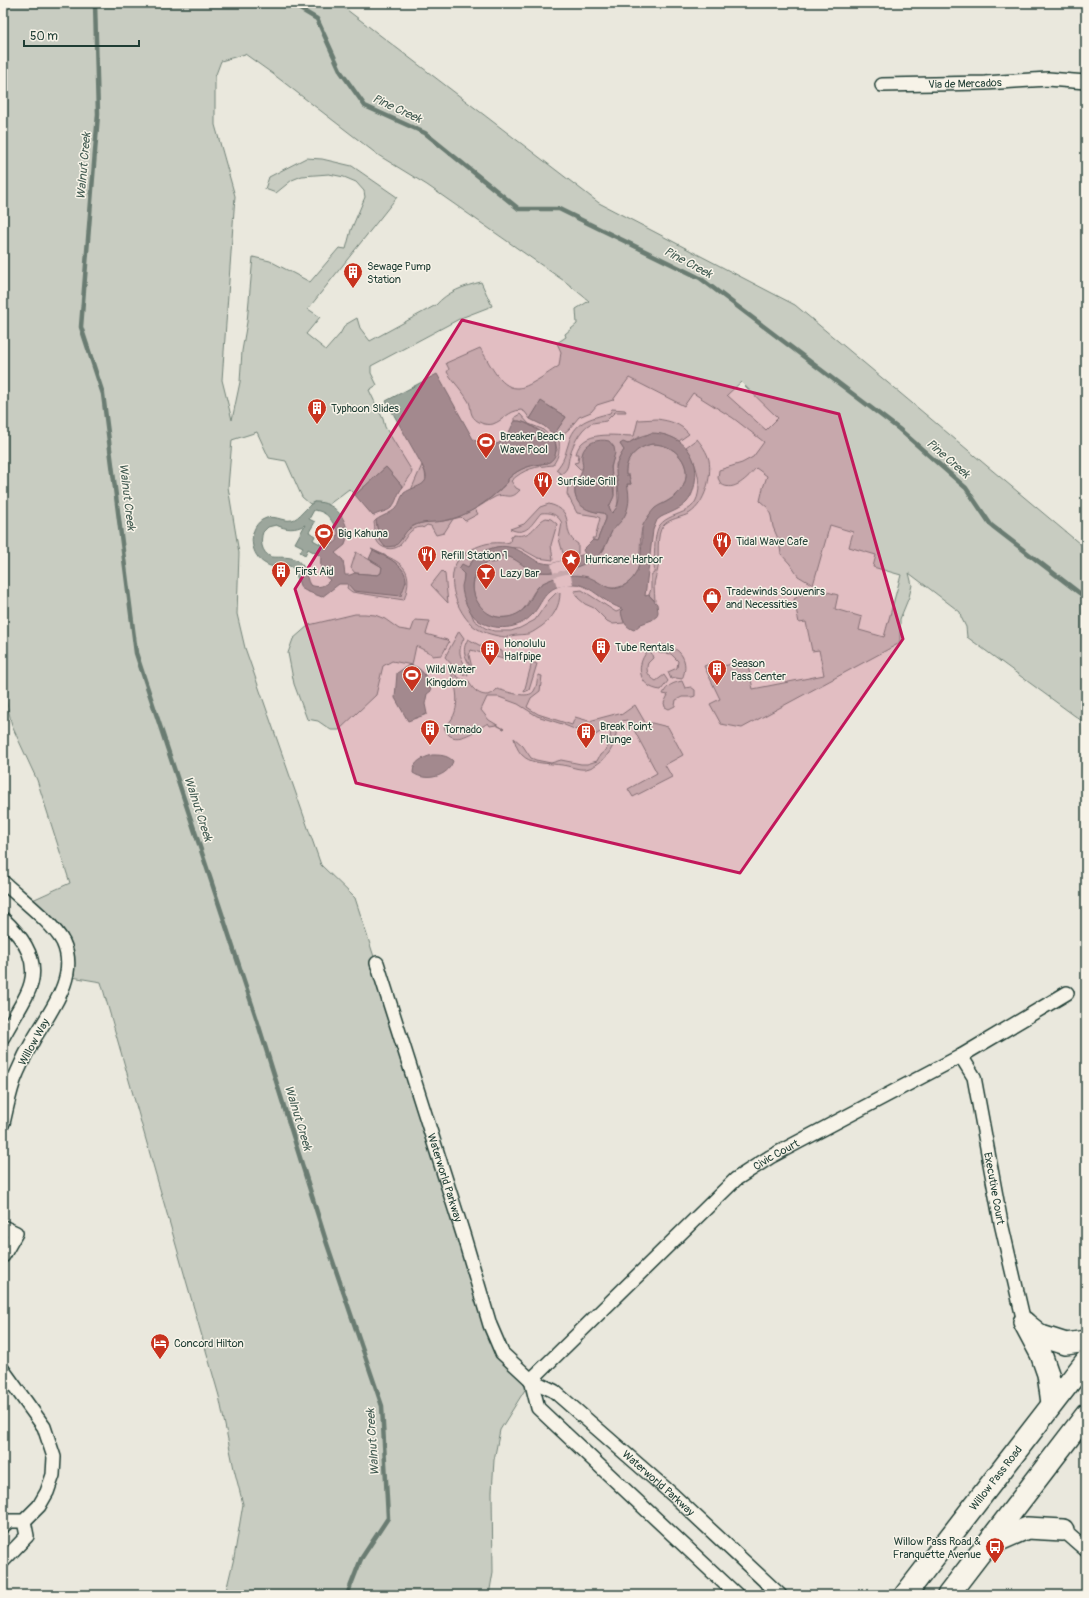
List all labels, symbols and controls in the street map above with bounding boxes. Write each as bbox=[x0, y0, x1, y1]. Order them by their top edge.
scale bar bbox=[24, 22, 139, 48]
text: 50 m bbox=[30, 29, 58, 44]
street label: Via de Mercados bbox=[928, 75, 1002, 91]
water label: Pine Creek bbox=[370, 91, 425, 127]
water label: Walnut Creek bbox=[74, 131, 94, 200]
water label: Pine Creek bbox=[661, 244, 715, 282]
place label: Sewage Pump Station bbox=[367, 260, 431, 286]
building icon: Sewage Pump Station bbox=[342, 261, 364, 289]
building icon: Typhoon Slides bbox=[306, 397, 328, 425]
place label: Typhoon Slides bbox=[331, 402, 399, 415]
place label: Breaker Beach Wave Pool bbox=[500, 430, 564, 456]
sports icon: Breaker Beach Wave Pool bbox=[475, 431, 497, 459]
water label: Pine Creek bbox=[923, 436, 973, 482]
water label: Walnut Creek bbox=[115, 463, 139, 532]
restaurant icon: Surfside Grill bbox=[532, 470, 554, 498]
place label: Surfside Grill bbox=[557, 475, 616, 488]
sports icon: Big Kahuna bbox=[313, 522, 335, 550]
place label: Big Kahuna bbox=[338, 527, 388, 540]
restaurant icon: Tidal Wave Cafe bbox=[711, 530, 733, 558]
place label: Tidal Wave Cafe bbox=[736, 535, 809, 548]
restaurant icon: Refill Station 1 bbox=[416, 544, 438, 572]
place icon: Hurricane Harbor bbox=[560, 548, 582, 576]
place label: Refill Station 1 bbox=[441, 549, 508, 562]
place label: Hurricane Harbor bbox=[585, 553, 663, 566]
building icon: First Aid bbox=[270, 560, 292, 588]
bar icon: Lazy Bar bbox=[475, 562, 497, 590]
place label: First Aid bbox=[295, 565, 334, 578]
place label: Lazy Bar bbox=[500, 567, 539, 580]
place label: Tradewinds Souvenirs and Necessities bbox=[726, 585, 825, 611]
shop icon: Tradewinds Souvenirs and Necessities bbox=[701, 586, 723, 614]
building icon: Tube Rentals bbox=[590, 636, 612, 664]
place label: Honolulu Halfpipe bbox=[504, 637, 545, 663]
building icon: Honolulu Halfpipe bbox=[479, 638, 501, 666]
place label: Tube Rentals bbox=[615, 641, 674, 654]
place label: Season Pass Center bbox=[731, 657, 786, 683]
building icon: Season Pass Center bbox=[706, 658, 728, 686]
place label: Wild Water Kingdom bbox=[426, 663, 476, 689]
sports icon: Wild Water Kingdom bbox=[401, 664, 423, 692]
building icon: Tornado bbox=[419, 718, 441, 746]
place label: Break Point Plunge bbox=[600, 720, 652, 746]
building icon: Break Point Plunge bbox=[575, 721, 597, 749]
place label: Tornado bbox=[444, 723, 482, 736]
water label: Walnut Creek bbox=[180, 775, 216, 844]
street label: Willow Way bbox=[16, 1016, 52, 1068]
water label: Walnut Creek bbox=[281, 1084, 315, 1153]
street label: Waterworld Parkway bbox=[425, 1132, 465, 1224]
street label: Civic Court bbox=[751, 1136, 802, 1173]
street label: Executive Court bbox=[982, 1151, 1008, 1226]
hotel icon: Concord Hilton bbox=[149, 1332, 171, 1360]
place label: Concord Hilton bbox=[174, 1337, 244, 1350]
water label: Walnut Creek bbox=[363, 1407, 383, 1476]
street label: Willow Pass Road bbox=[967, 1443, 1025, 1513]
street label: Waterworld Parkway bbox=[620, 1447, 698, 1519]
place label: Willow Pass Road & Franquette Avenue bbox=[893, 1535, 982, 1561]
bus stop icon: Willow Pass Road & Franquette Avenue bbox=[984, 1536, 1006, 1564]

